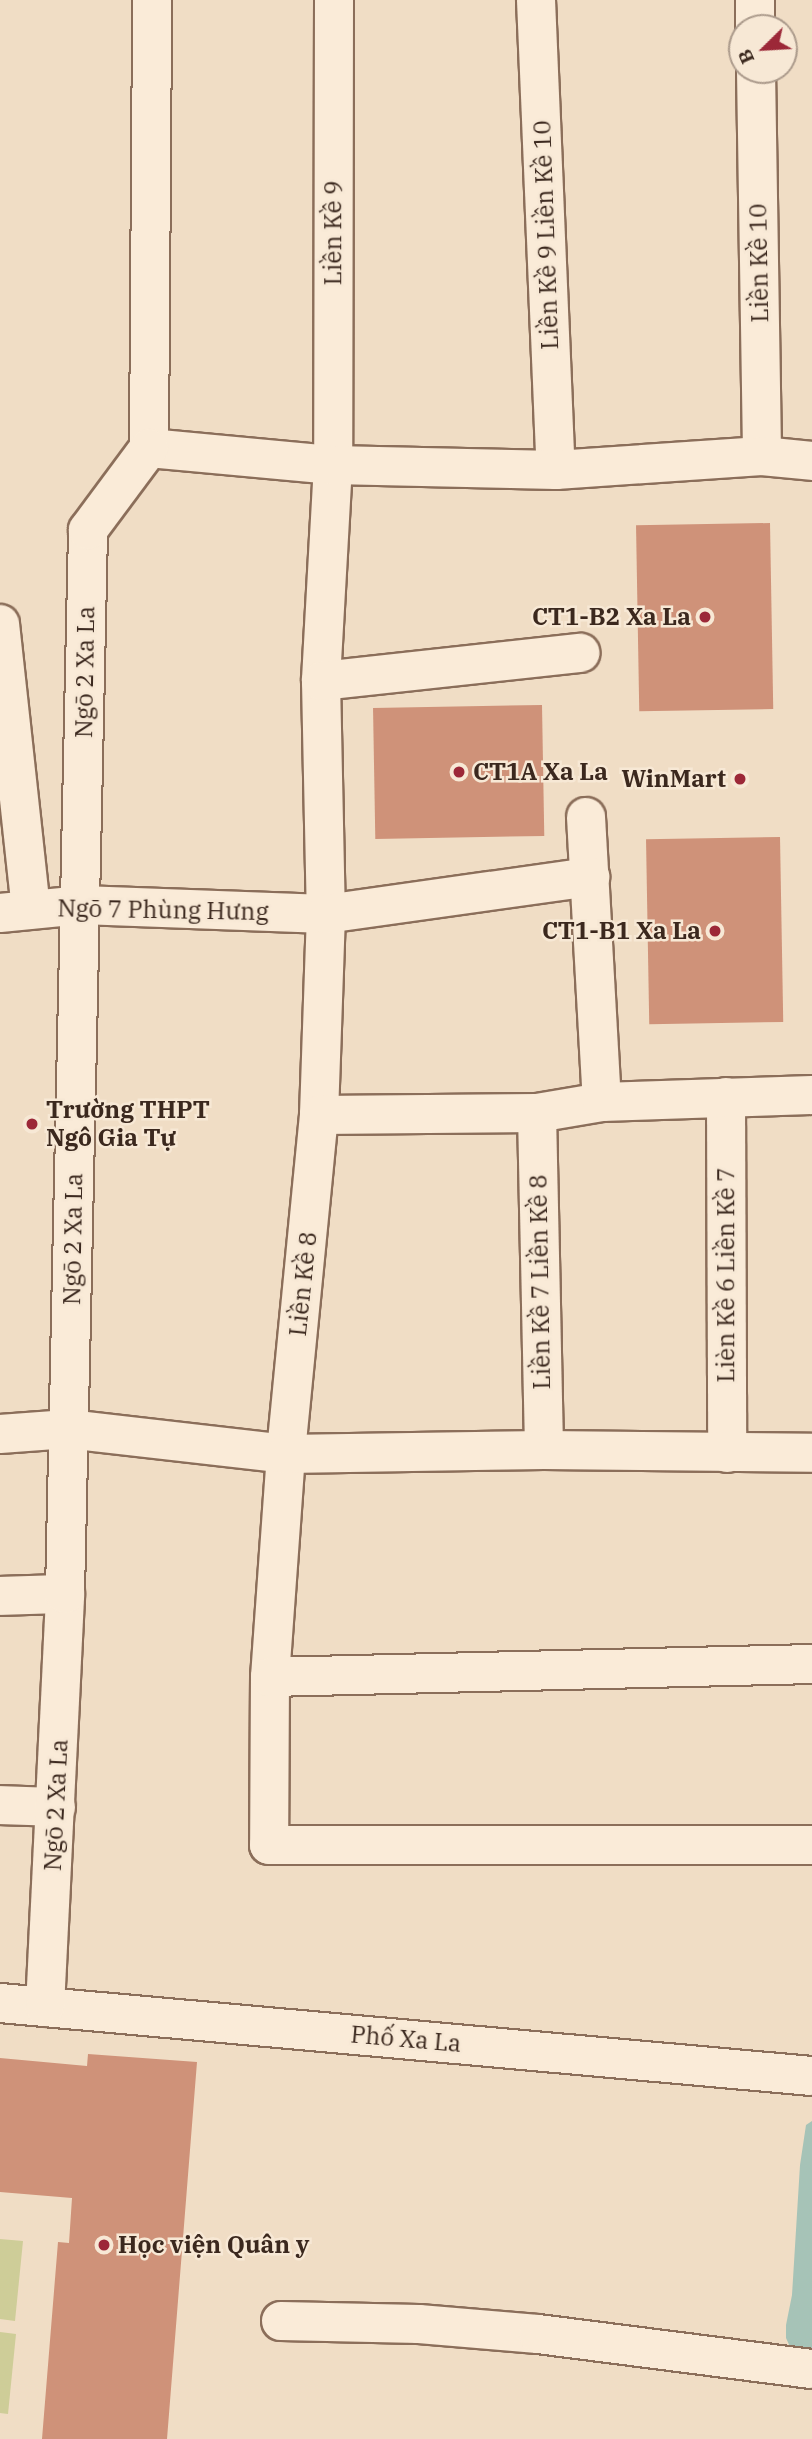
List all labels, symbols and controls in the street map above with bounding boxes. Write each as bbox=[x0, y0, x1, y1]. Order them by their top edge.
north arrow bbox=[728, 14, 798, 84]
text: B bbox=[732, 46, 759, 68]
street label: Liền Kề 9 Liền Kề 10 bbox=[528, 120, 564, 350]
street label: Liền Kề 9 bbox=[319, 181, 347, 285]
street label: Liền Kề 10 bbox=[744, 203, 774, 323]
place label: CT1-B2 Xa La bbox=[532, 603, 691, 631]
street label: Ngõ 2 Xa La bbox=[69, 606, 101, 738]
marker: CT1-B2 Xa La bbox=[697, 609, 713, 625]
place label: CT1A Xa La bbox=[473, 758, 608, 786]
marker: CT1A Xa La bbox=[451, 764, 467, 780]
place label: WinMart bbox=[621, 765, 726, 793]
marker: WinMart bbox=[732, 771, 748, 787]
street label: Ngõ 7 Phùng Hưng bbox=[57, 894, 269, 926]
place label: CT1-B1 Xa La bbox=[542, 917, 701, 945]
marker: CT1-B1 Xa La bbox=[707, 923, 723, 939]
place label: Trường THPT Ngô Gia Tự bbox=[46, 1096, 210, 1152]
marker: Trường THPT Ngô Gia Tự bbox=[24, 1116, 40, 1132]
street label: Lièn Kề 6 Liền Kề 7 bbox=[712, 1167, 740, 1383]
street label: Ngõ 2 Xa La bbox=[57, 1173, 89, 1305]
street label: Liền Kề 7 Liền Kề 8 bbox=[524, 1174, 556, 1390]
street label: Liền Kề 8 bbox=[283, 1230, 323, 1338]
street label: Ngõ 2 Xa La bbox=[38, 1738, 74, 1872]
street label: Phố Xa La bbox=[349, 2020, 463, 2058]
place label: Học viện Quân y bbox=[118, 2231, 309, 2259]
marker: Học viện Quân y bbox=[96, 2237, 112, 2253]

